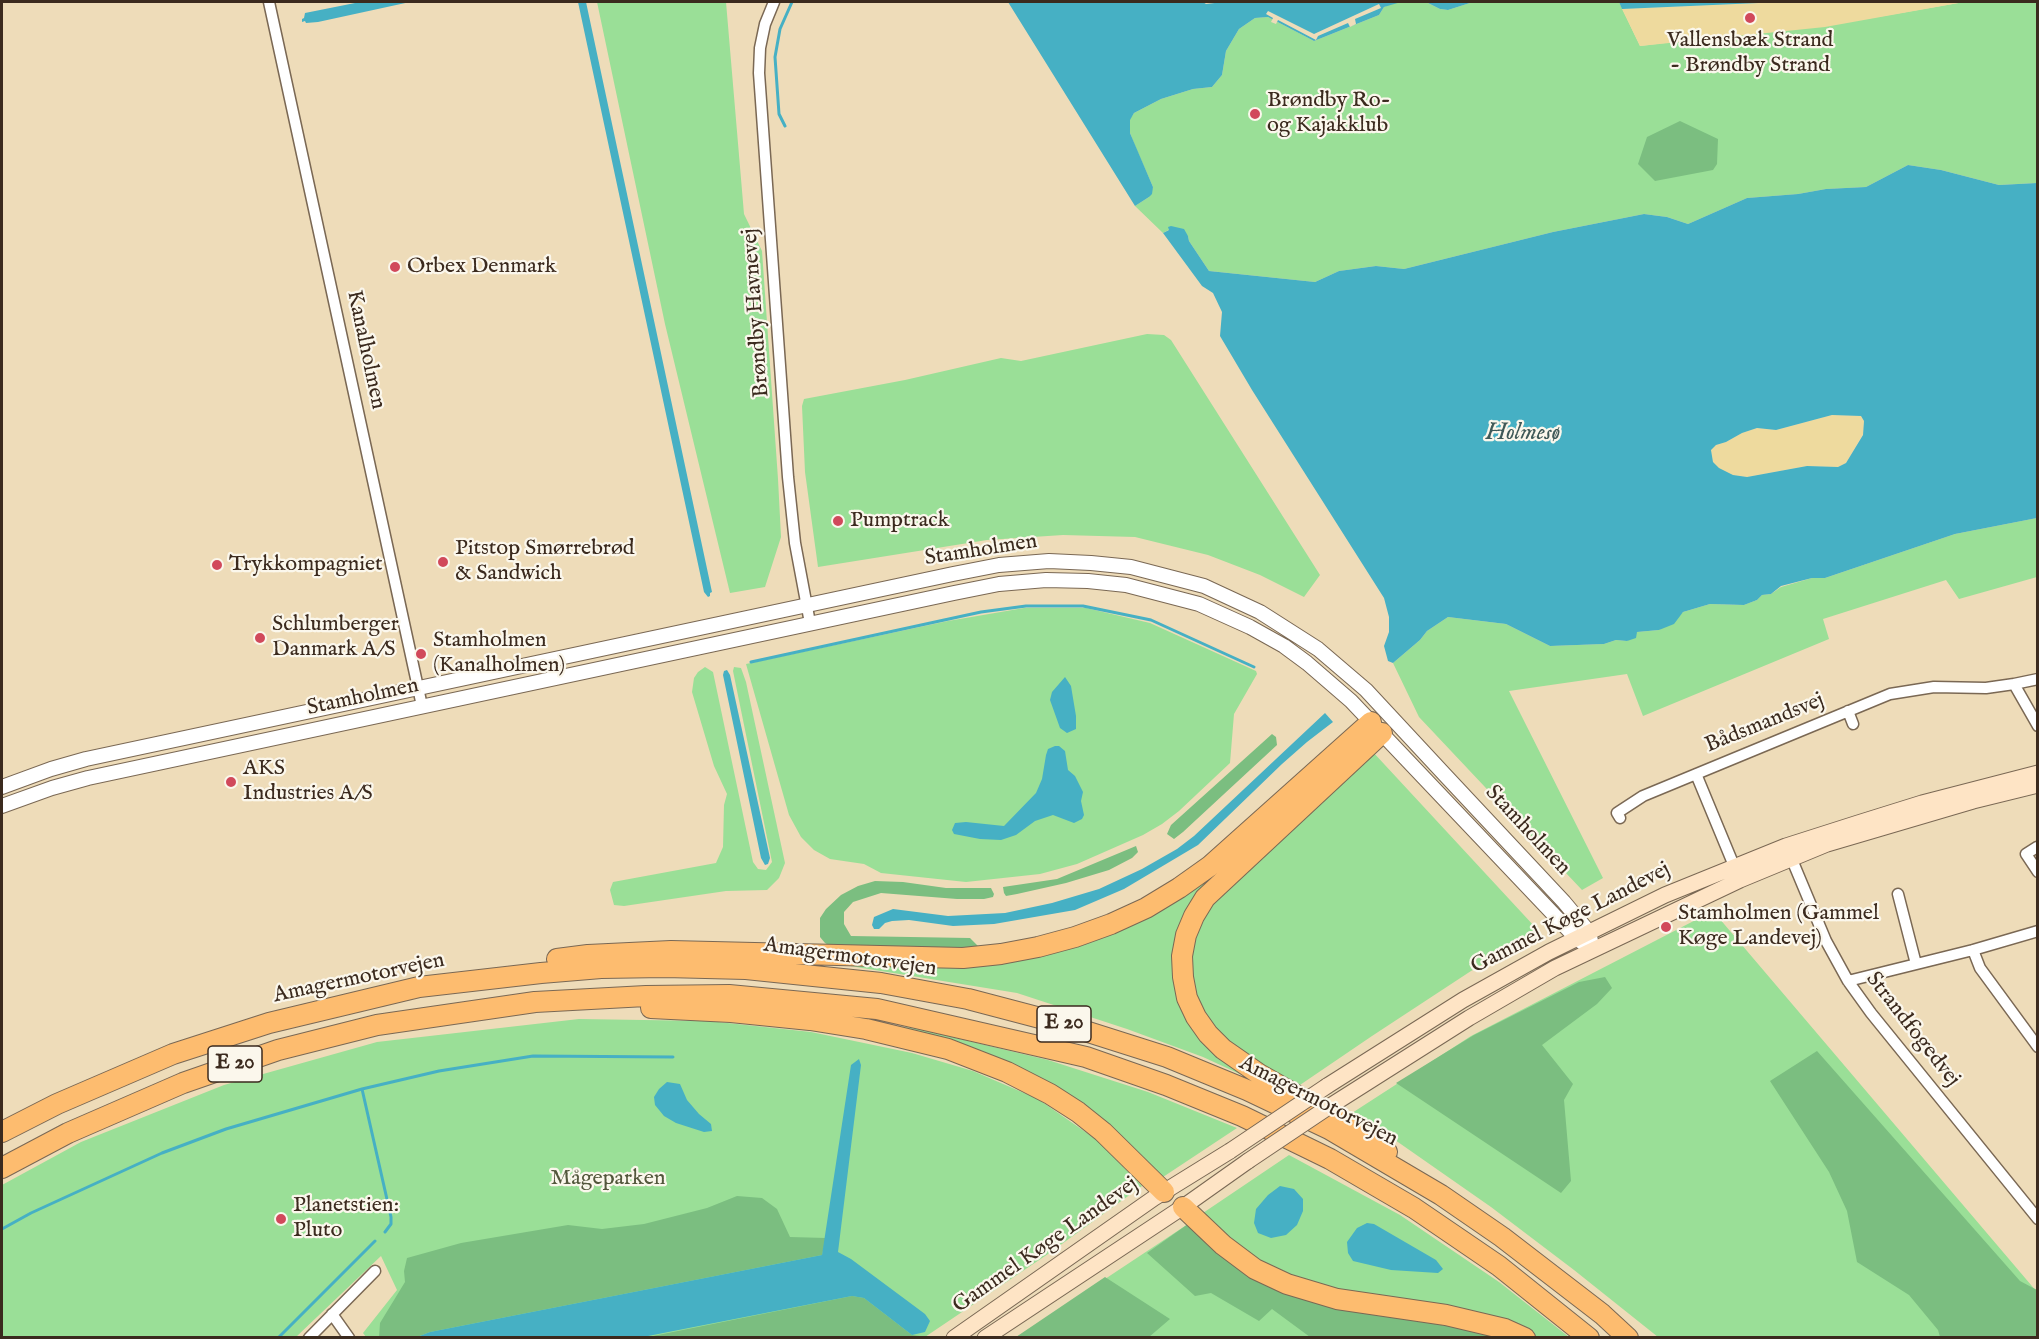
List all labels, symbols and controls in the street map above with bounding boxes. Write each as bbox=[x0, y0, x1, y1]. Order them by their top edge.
marker: Vallensbæk Strand - Brøndby Strand bbox=[1743, 11, 1757, 25]
place label: Vallensbæk Strand - Brøndby Strand bbox=[1667, 28, 1833, 80]
place label: Brøndby Ro- og Kajakklub bbox=[1267, 88, 1391, 140]
marker: Brøndby Ro- og Kajakklub bbox=[1248, 107, 1262, 121]
street label: Brøndby Havnevej bbox=[738, 227, 776, 399]
place label: Orbex Denmark bbox=[407, 254, 556, 280]
marker: Orbex Denmark bbox=[388, 260, 402, 274]
street label: Kanalholmen bbox=[340, 288, 390, 412]
water label: Holmesø bbox=[1486, 420, 1560, 448]
place label: Pumptrack bbox=[850, 508, 949, 534]
marker: Pumptrack bbox=[831, 514, 845, 528]
street label: Stamholmen bbox=[923, 529, 1039, 573]
place label: Pitstop Smørrebrød & Sandwich bbox=[455, 536, 634, 588]
place label: Trykkompagniet bbox=[229, 552, 383, 578]
marker: Pitstop Smørrebrød & Sandwich bbox=[436, 555, 450, 569]
marker: Trykkompagniet bbox=[210, 558, 224, 572]
place label: Schlumberger Danmark A/S bbox=[272, 612, 399, 664]
place label: Stamholmen (Kanalholmen) bbox=[433, 628, 565, 680]
marker: Schlumberger Danmark A/S bbox=[253, 631, 267, 645]
marker: Stamholmen (Kanalholmen) bbox=[414, 647, 428, 661]
street label: Stamholmen bbox=[305, 673, 421, 723]
street label: Bådsmandsvej bbox=[1702, 688, 1828, 760]
place label: AKS Industries A/S bbox=[243, 756, 373, 807]
marker: AKS Industries A/S bbox=[224, 775, 238, 789]
street label: Stamholmen bbox=[1479, 780, 1575, 882]
street label: Gammel Køge Landevej bbox=[1467, 857, 1675, 981]
place label: Stamholmen (Gammel Køge Landevej) bbox=[1678, 901, 1879, 952]
marker: Stamholmen (Gammel Køge Landevej) bbox=[1659, 920, 1673, 934]
street label: Amagermotorvejen bbox=[762, 933, 938, 983]
street label: Amagermotorvejen bbox=[271, 948, 447, 1010]
street label: Strandfogedvej bbox=[1859, 967, 1965, 1093]
road number: E 20 bbox=[1037, 1006, 1091, 1042]
road number: E 20 bbox=[208, 1046, 262, 1082]
street label: Amagermotorvejen bbox=[1234, 1051, 1402, 1153]
park label: Mågeparken bbox=[550, 1166, 666, 1192]
street label: Gammel Køge Landevej bbox=[948, 1172, 1144, 1320]
place label: Planetstien: Pluto bbox=[293, 1193, 399, 1244]
marker: Planetstien: Pluto bbox=[274, 1212, 288, 1226]

